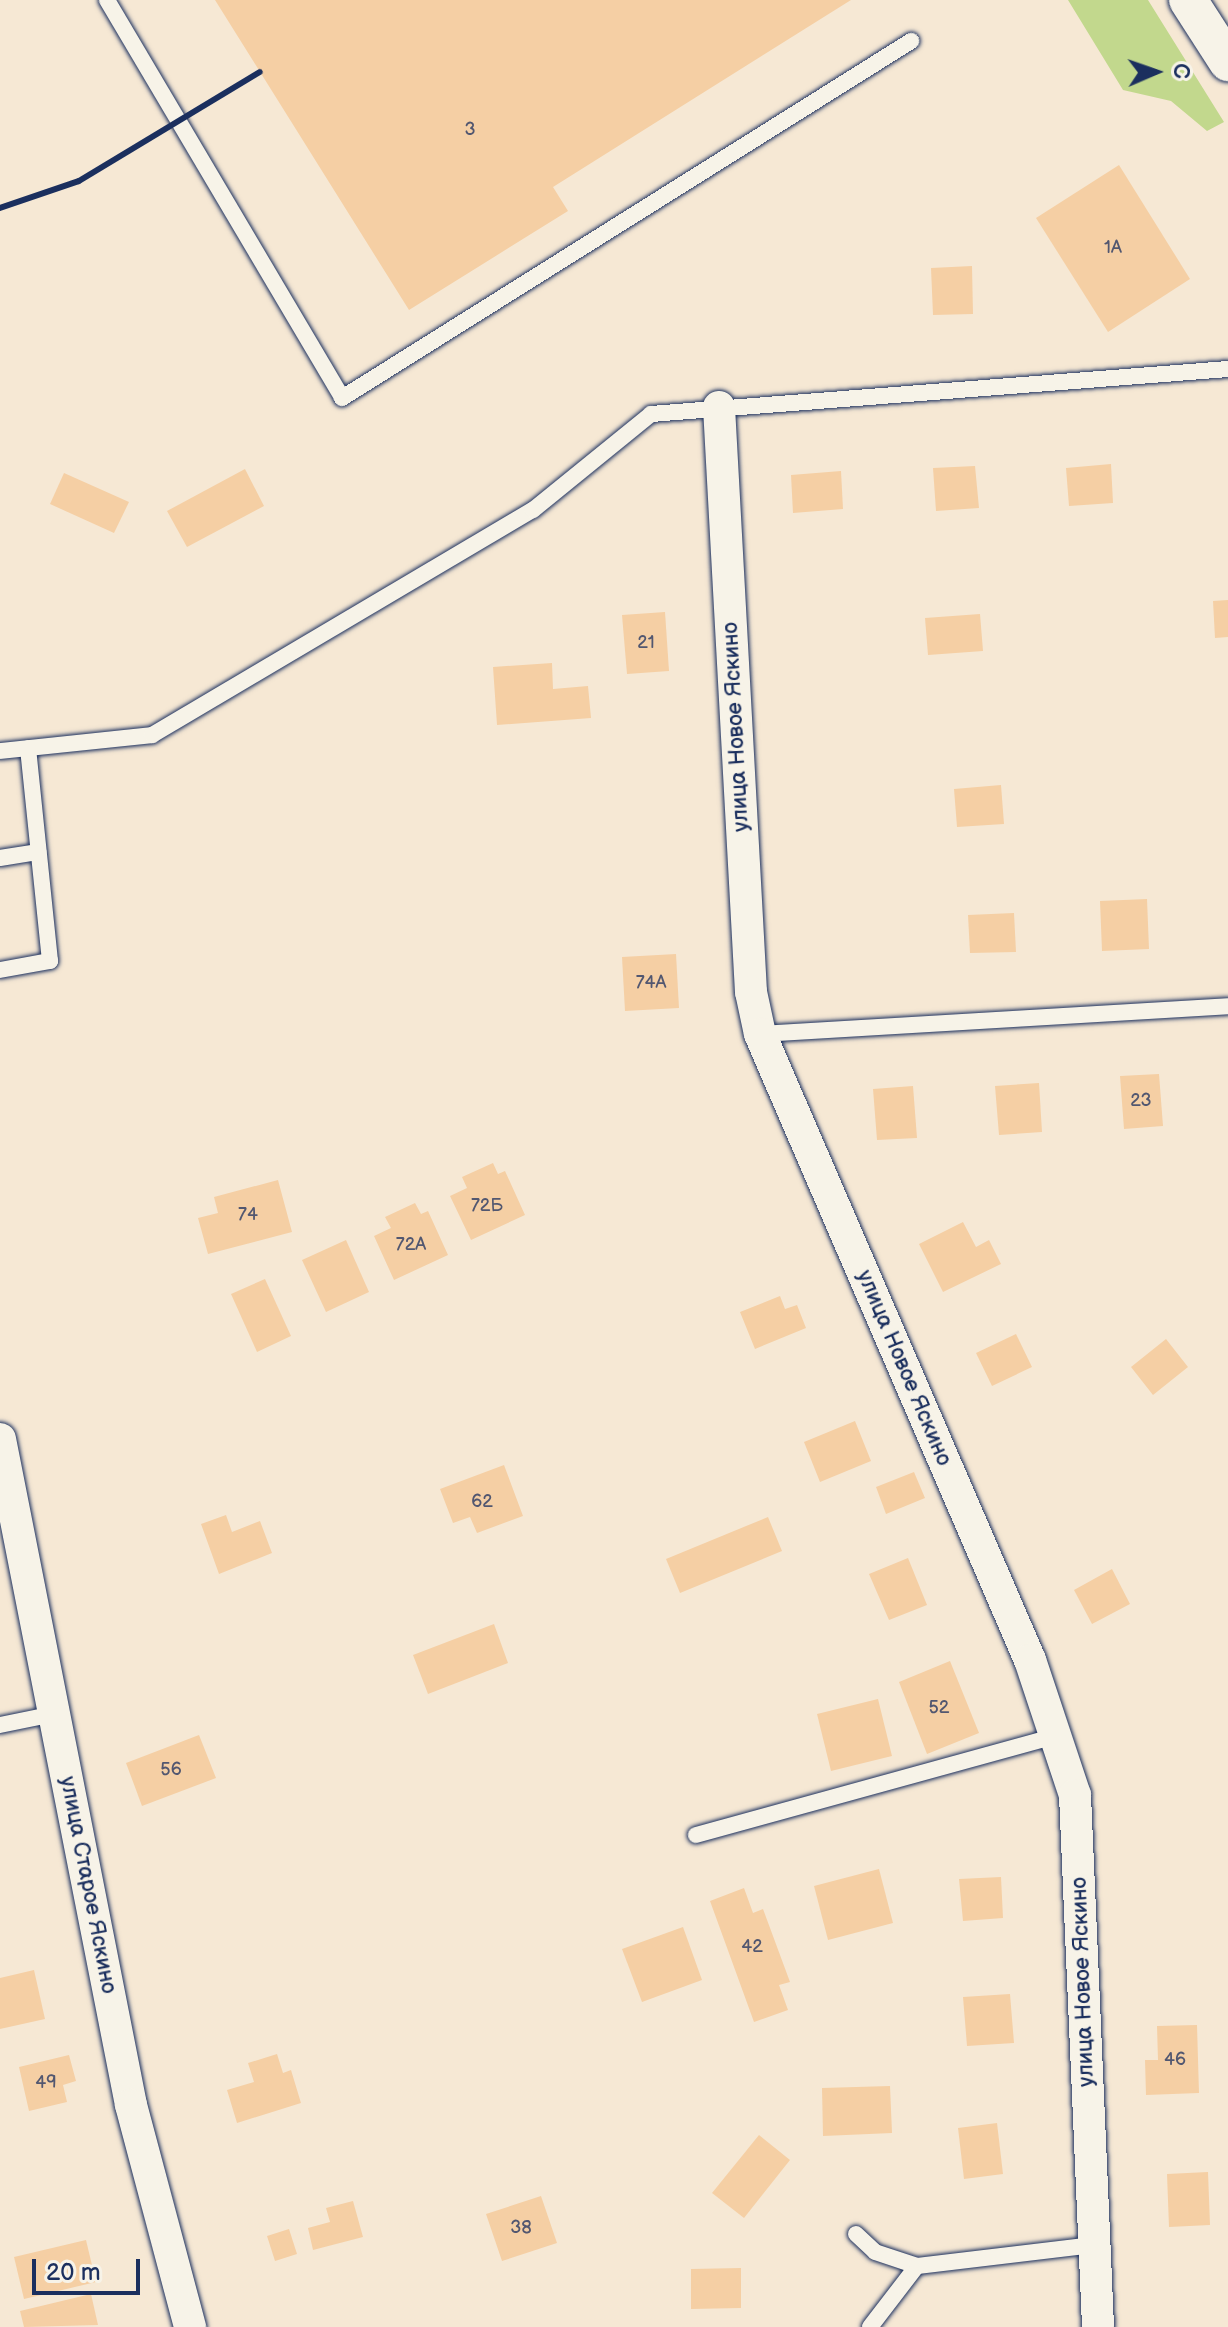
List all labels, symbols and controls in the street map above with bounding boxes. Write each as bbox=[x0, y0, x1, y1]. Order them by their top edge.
north arrow bbox=[1116, 32, 1196, 112]
text: С bbox=[1167, 63, 1194, 79]
house number: 3 bbox=[464, 119, 476, 141]
house number: 1А bbox=[1104, 237, 1122, 259]
street label: улица Новое Яскино bbox=[717, 621, 755, 833]
house number: 21 bbox=[637, 632, 655, 654]
house number: 74А bbox=[636, 972, 666, 994]
house number: 23 bbox=[1130, 1090, 1152, 1112]
house number: 72Б bbox=[471, 1195, 503, 1217]
house number: 74 bbox=[238, 1204, 258, 1226]
house number: 72А bbox=[396, 1234, 426, 1256]
street label: улица Новое Яскино bbox=[851, 1266, 957, 1470]
house number: 62 bbox=[471, 1491, 493, 1513]
house number: 52 bbox=[929, 1697, 949, 1719]
house number: 56 bbox=[160, 1759, 182, 1781]
street label: улица Старое Яскино bbox=[54, 1774, 122, 1996]
street label: улица Новое Яскино bbox=[1066, 1877, 1100, 2087]
house number: 42 bbox=[741, 1936, 763, 1958]
house number: 46 bbox=[1164, 2049, 1186, 2071]
house number: 49 bbox=[35, 2072, 57, 2094]
house number: 38 bbox=[510, 2217, 532, 2239]
scale bar bbox=[36, 2243, 144, 2293]
text: 20 m bbox=[46, 2258, 101, 2287]

